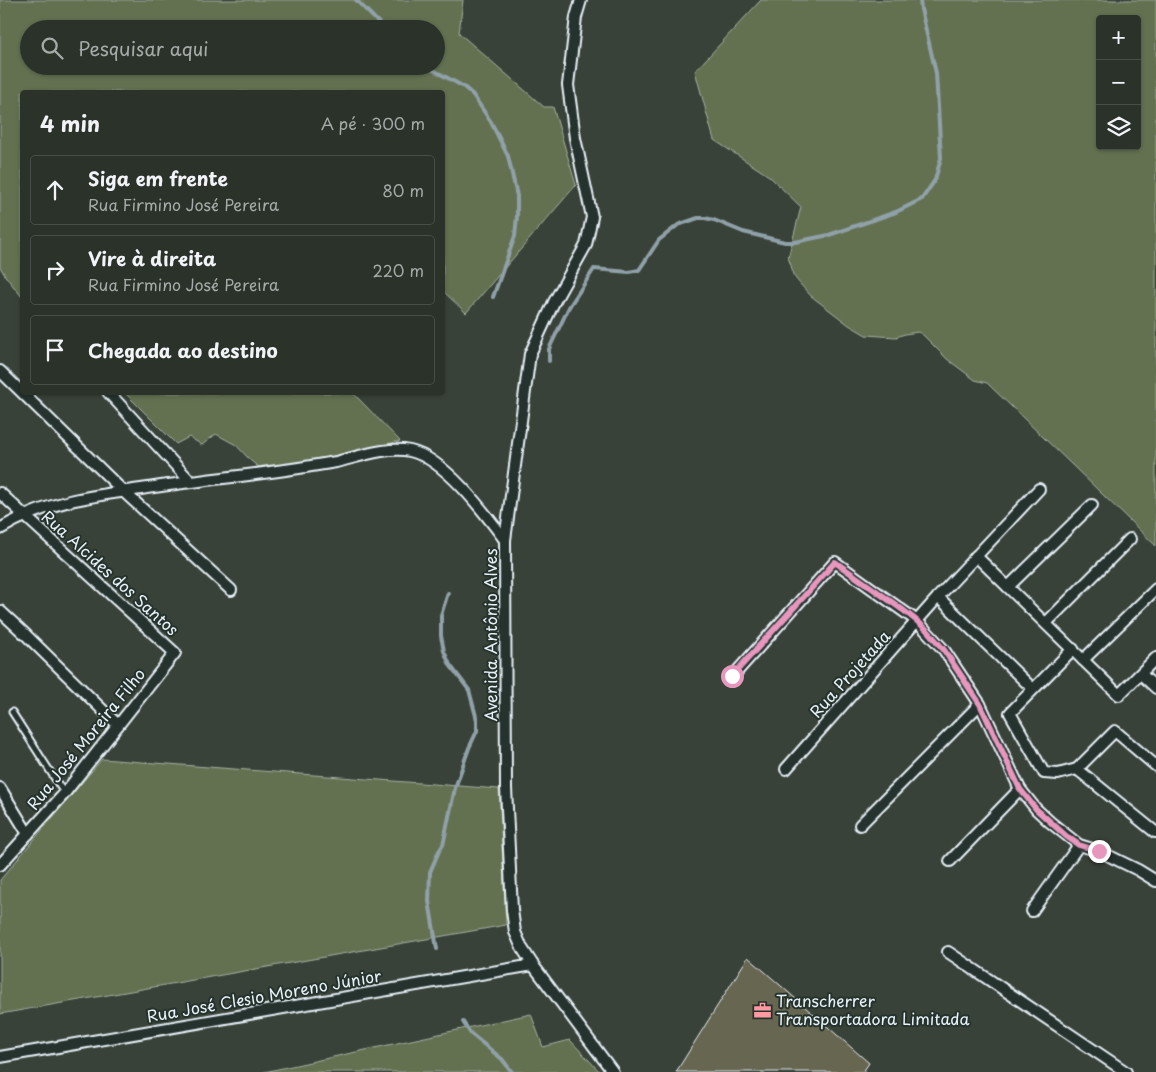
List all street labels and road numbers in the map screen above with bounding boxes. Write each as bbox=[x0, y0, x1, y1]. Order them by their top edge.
street label: Rua Alcides dos Santos bbox=[37, 504, 185, 640]
street label: Avenida Antônio Alves bbox=[478, 548, 502, 722]
street label: Rua Projetada bbox=[803, 624, 895, 722]
street label: Rua José Moreira Filho bbox=[20, 662, 150, 814]
street label: Rua José Clesio Moreno Júnior bbox=[145, 962, 384, 1027]

